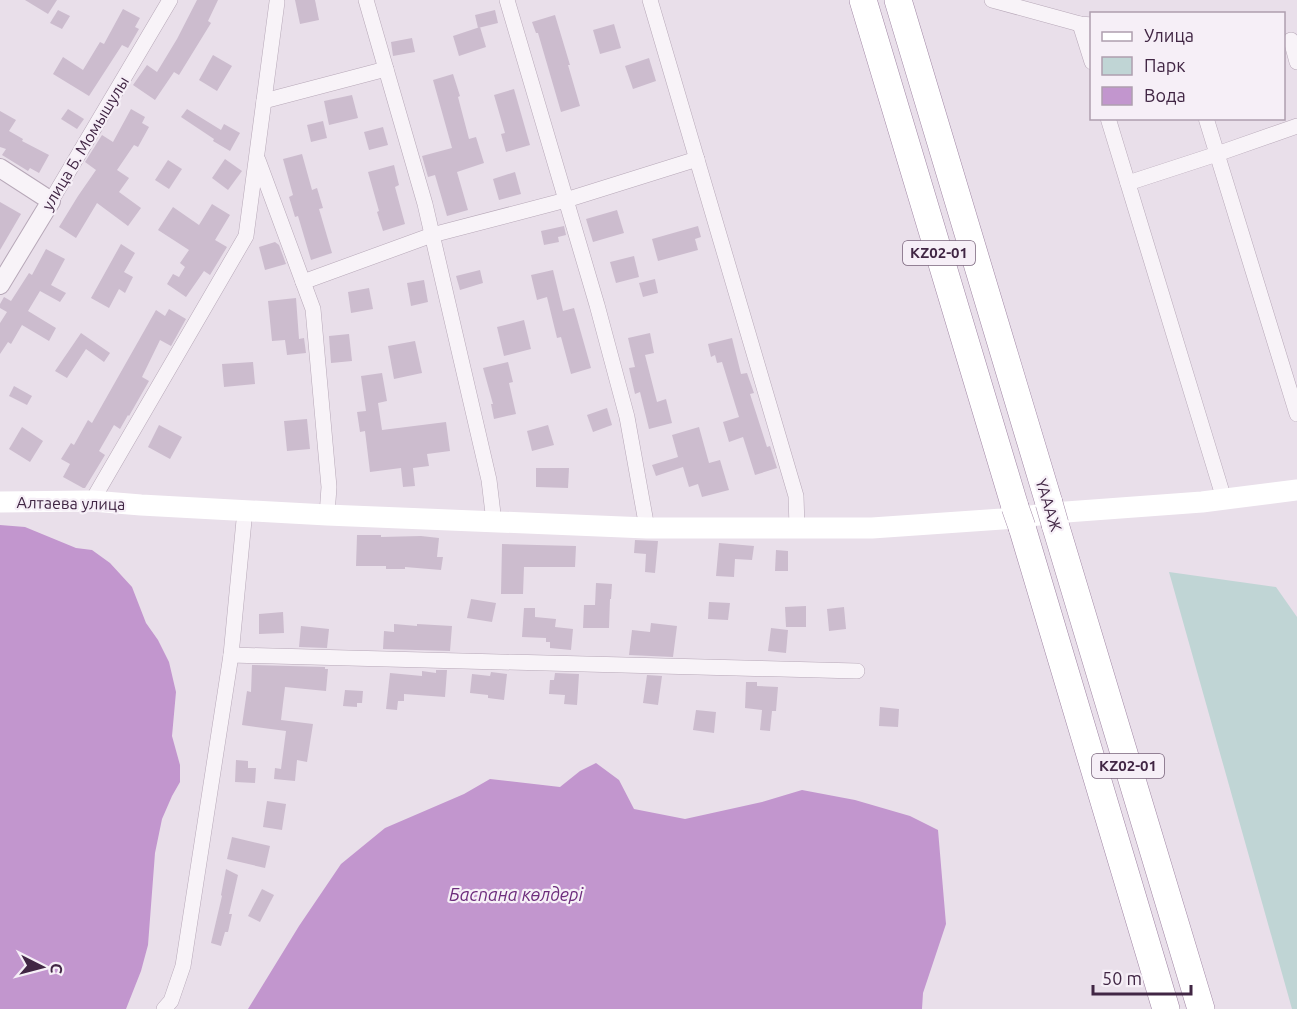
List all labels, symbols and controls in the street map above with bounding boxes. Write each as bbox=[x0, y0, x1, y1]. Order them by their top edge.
legend bbox=[1090, 12, 1285, 120]
text: Улица bbox=[1144, 25, 1194, 45]
text: Парк bbox=[1144, 55, 1185, 75]
street label: улица Б. Момышулы bbox=[38, 73, 132, 213]
text: Вода bbox=[1144, 85, 1186, 105]
road number: KZ02-01 bbox=[903, 241, 975, 265]
street label: ҮАААЖ bbox=[1032, 476, 1066, 534]
street label: Алтаева улица bbox=[16, 493, 126, 513]
road number: KZ02-01 bbox=[1092, 754, 1164, 778]
water label: Баспана көлдері bbox=[449, 884, 583, 904]
north arrow bbox=[12, 937, 72, 997]
scale bar bbox=[1093, 958, 1190, 996]
text: С bbox=[47, 963, 66, 975]
text: 50 m bbox=[1102, 968, 1142, 988]

